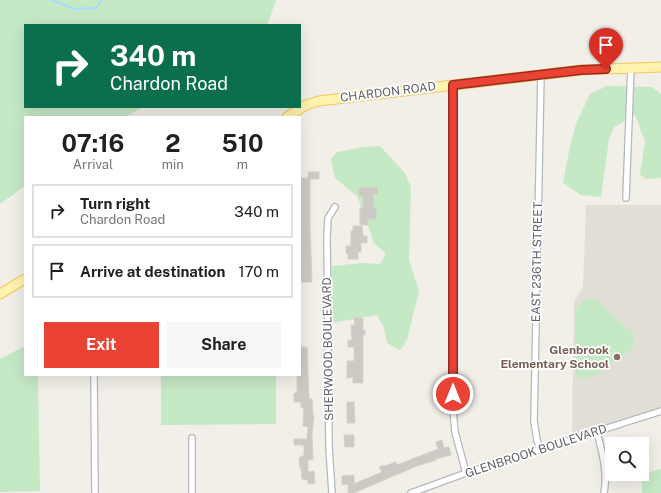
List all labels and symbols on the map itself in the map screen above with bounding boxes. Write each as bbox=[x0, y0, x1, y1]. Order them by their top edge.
pin bbox=[589, 28, 623, 69]
street label: CHARDON ROAD bbox=[339, 79, 437, 105]
street label: EAST 236TH STREET bbox=[529, 202, 545, 322]
street label: SHERWOOD BOULEVARD bbox=[320, 277, 336, 421]
place label: Glenbrook Elementary School bbox=[501, 343, 609, 371]
marker: Glenbrook Elementary School bbox=[612, 352, 622, 362]
position arrow bbox=[432, 373, 474, 415]
street label: GLENBROOK BOULEVARD bbox=[463, 421, 609, 481]

